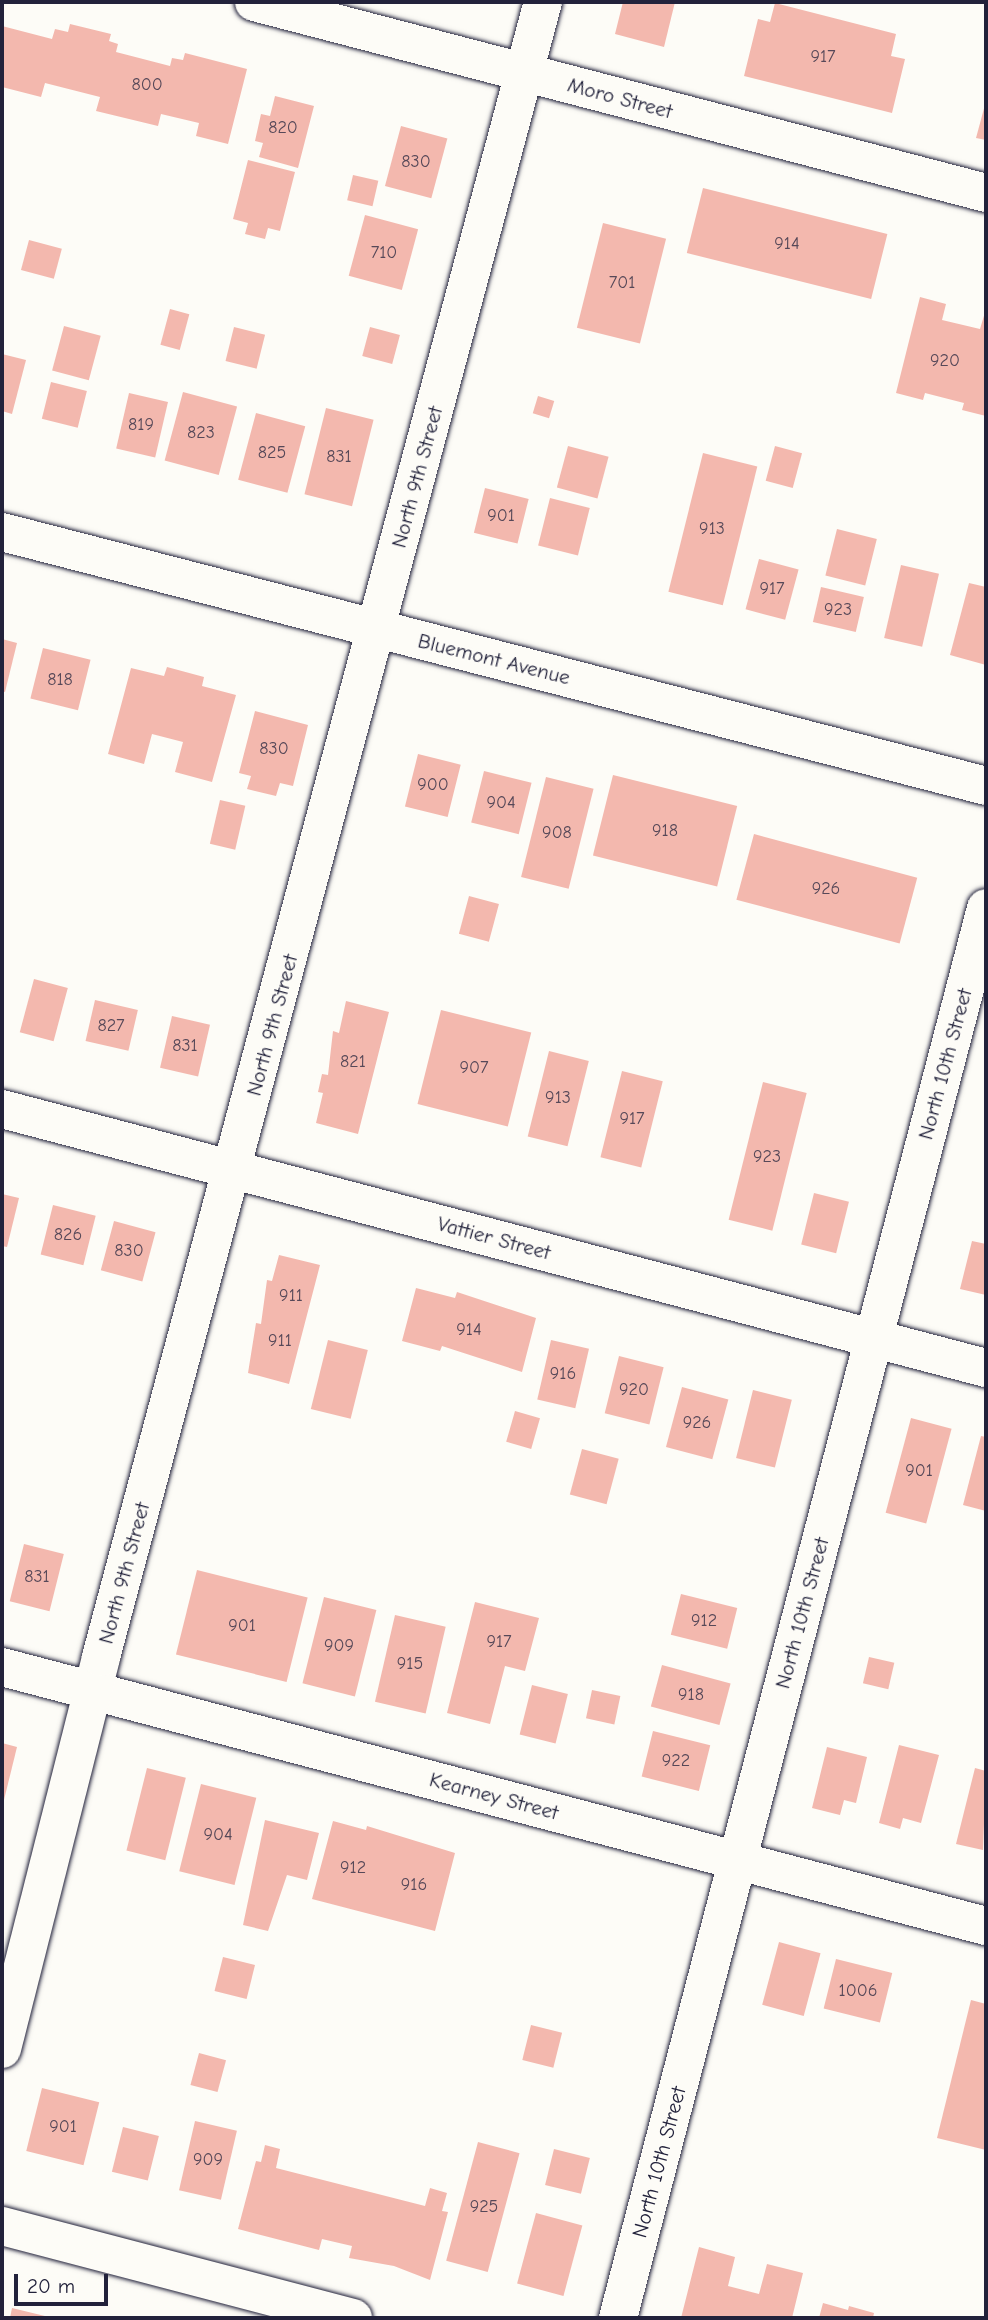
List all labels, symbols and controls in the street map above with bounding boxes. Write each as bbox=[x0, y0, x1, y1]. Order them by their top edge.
house number: 917 bbox=[810, 46, 836, 68]
street label: Moro Street bbox=[565, 72, 675, 124]
house number: 800 bbox=[131, 74, 163, 96]
house number: 820 bbox=[268, 117, 298, 139]
house number: 830 bbox=[401, 151, 431, 173]
house number: 914 bbox=[774, 233, 800, 255]
house number: 710 bbox=[371, 242, 397, 264]
house number: 701 bbox=[609, 272, 635, 294]
house number: 920 bbox=[930, 350, 960, 372]
street label: North 9th Street bbox=[386, 403, 448, 551]
house number: 819 bbox=[128, 414, 154, 436]
house number: 823 bbox=[187, 422, 215, 444]
house number: 825 bbox=[258, 442, 286, 464]
house number: 831 bbox=[326, 446, 352, 468]
house number: 901 bbox=[487, 505, 515, 527]
house number: 913 bbox=[699, 518, 725, 540]
house number: 917 bbox=[759, 578, 785, 600]
house number: 923 bbox=[824, 599, 852, 621]
street label: Bluemont Avenue bbox=[415, 628, 573, 690]
house number: 818 bbox=[47, 669, 73, 691]
house number: 830 bbox=[259, 738, 289, 760]
house number: 900 bbox=[417, 774, 449, 796]
house number: 904 bbox=[486, 792, 516, 814]
house number: 918 bbox=[652, 820, 678, 842]
house number: 908 bbox=[542, 822, 572, 844]
house number: 926 bbox=[812, 878, 840, 900]
street label: North 9th Street bbox=[241, 951, 303, 1099]
street label: North 10th Street bbox=[913, 986, 977, 1142]
house number: 827 bbox=[97, 1015, 125, 1037]
house number: 831 bbox=[172, 1035, 198, 1057]
house number: 821 bbox=[340, 1051, 366, 1073]
house number: 907 bbox=[459, 1057, 489, 1079]
house number: 913 bbox=[545, 1087, 571, 1109]
house number: 917 bbox=[619, 1108, 645, 1130]
house number: 923 bbox=[753, 1146, 781, 1168]
street label: Vattier Street bbox=[435, 1211, 553, 1265]
house number: 826 bbox=[54, 1224, 82, 1246]
house number: 830 bbox=[114, 1240, 144, 1262]
house number: 911 bbox=[279, 1285, 303, 1307]
house number: 914 bbox=[456, 1319, 482, 1341]
house number: 911 bbox=[268, 1330, 292, 1352]
house number: 916 bbox=[550, 1363, 576, 1385]
house number: 920 bbox=[619, 1379, 649, 1401]
house number: 926 bbox=[683, 1412, 711, 1434]
house number: 901 bbox=[905, 1460, 933, 1482]
street label: North 9th Street bbox=[93, 1499, 155, 1647]
street label: North 10th Street bbox=[770, 1535, 834, 1691]
house number: 831 bbox=[24, 1566, 50, 1588]
house number: 912 bbox=[691, 1610, 717, 1632]
house number: 901 bbox=[228, 1615, 256, 1637]
house number: 917 bbox=[486, 1631, 512, 1653]
house number: 909 bbox=[324, 1635, 354, 1657]
house number: 915 bbox=[397, 1653, 423, 1675]
house number: 918 bbox=[678, 1684, 704, 1706]
house number: 922 bbox=[662, 1750, 690, 1772]
street label: Kearney Street bbox=[427, 1767, 561, 1825]
house number: 904 bbox=[203, 1824, 233, 1846]
house number: 912 bbox=[340, 1857, 366, 1879]
house number: 916 bbox=[401, 1874, 427, 1896]
house number: 1006 bbox=[839, 1980, 877, 2002]
street label: North 10th Street bbox=[627, 2084, 691, 2240]
house number: 901 bbox=[49, 2116, 77, 2138]
house number: 909 bbox=[193, 2149, 223, 2171]
house number: 925 bbox=[470, 2196, 498, 2218]
scale bar bbox=[18, 2260, 112, 2304]
text: 20 m bbox=[27, 2274, 75, 2298]

